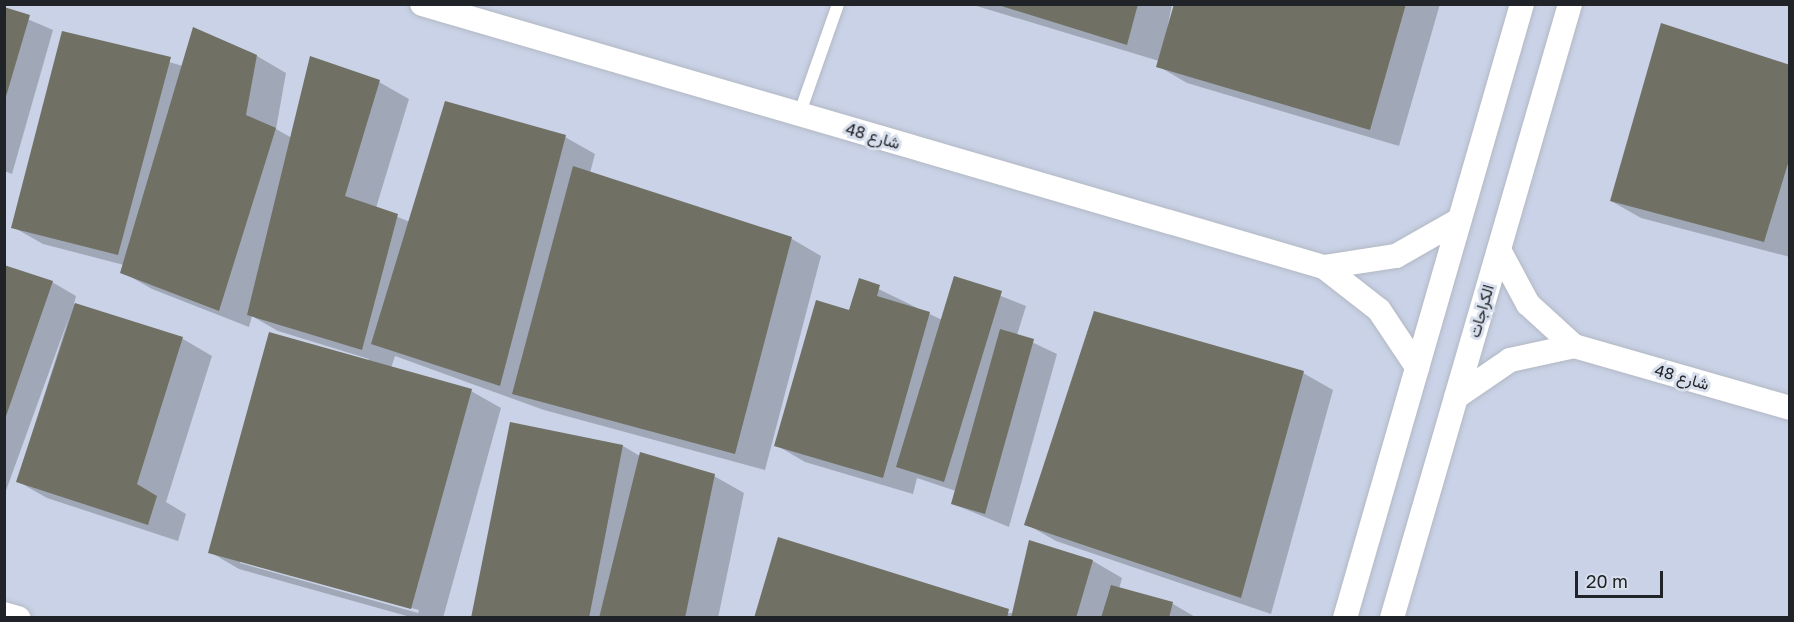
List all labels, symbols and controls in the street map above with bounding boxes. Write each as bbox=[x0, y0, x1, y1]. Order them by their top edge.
street label: شارع 48 bbox=[844, 119, 902, 153]
street label: الكراجات bbox=[1464, 282, 1498, 340]
street label: شارع 48 bbox=[1653, 360, 1711, 394]
scale bar bbox=[1578, 559, 1666, 597]
text: 20 m bbox=[1586, 570, 1628, 592]

